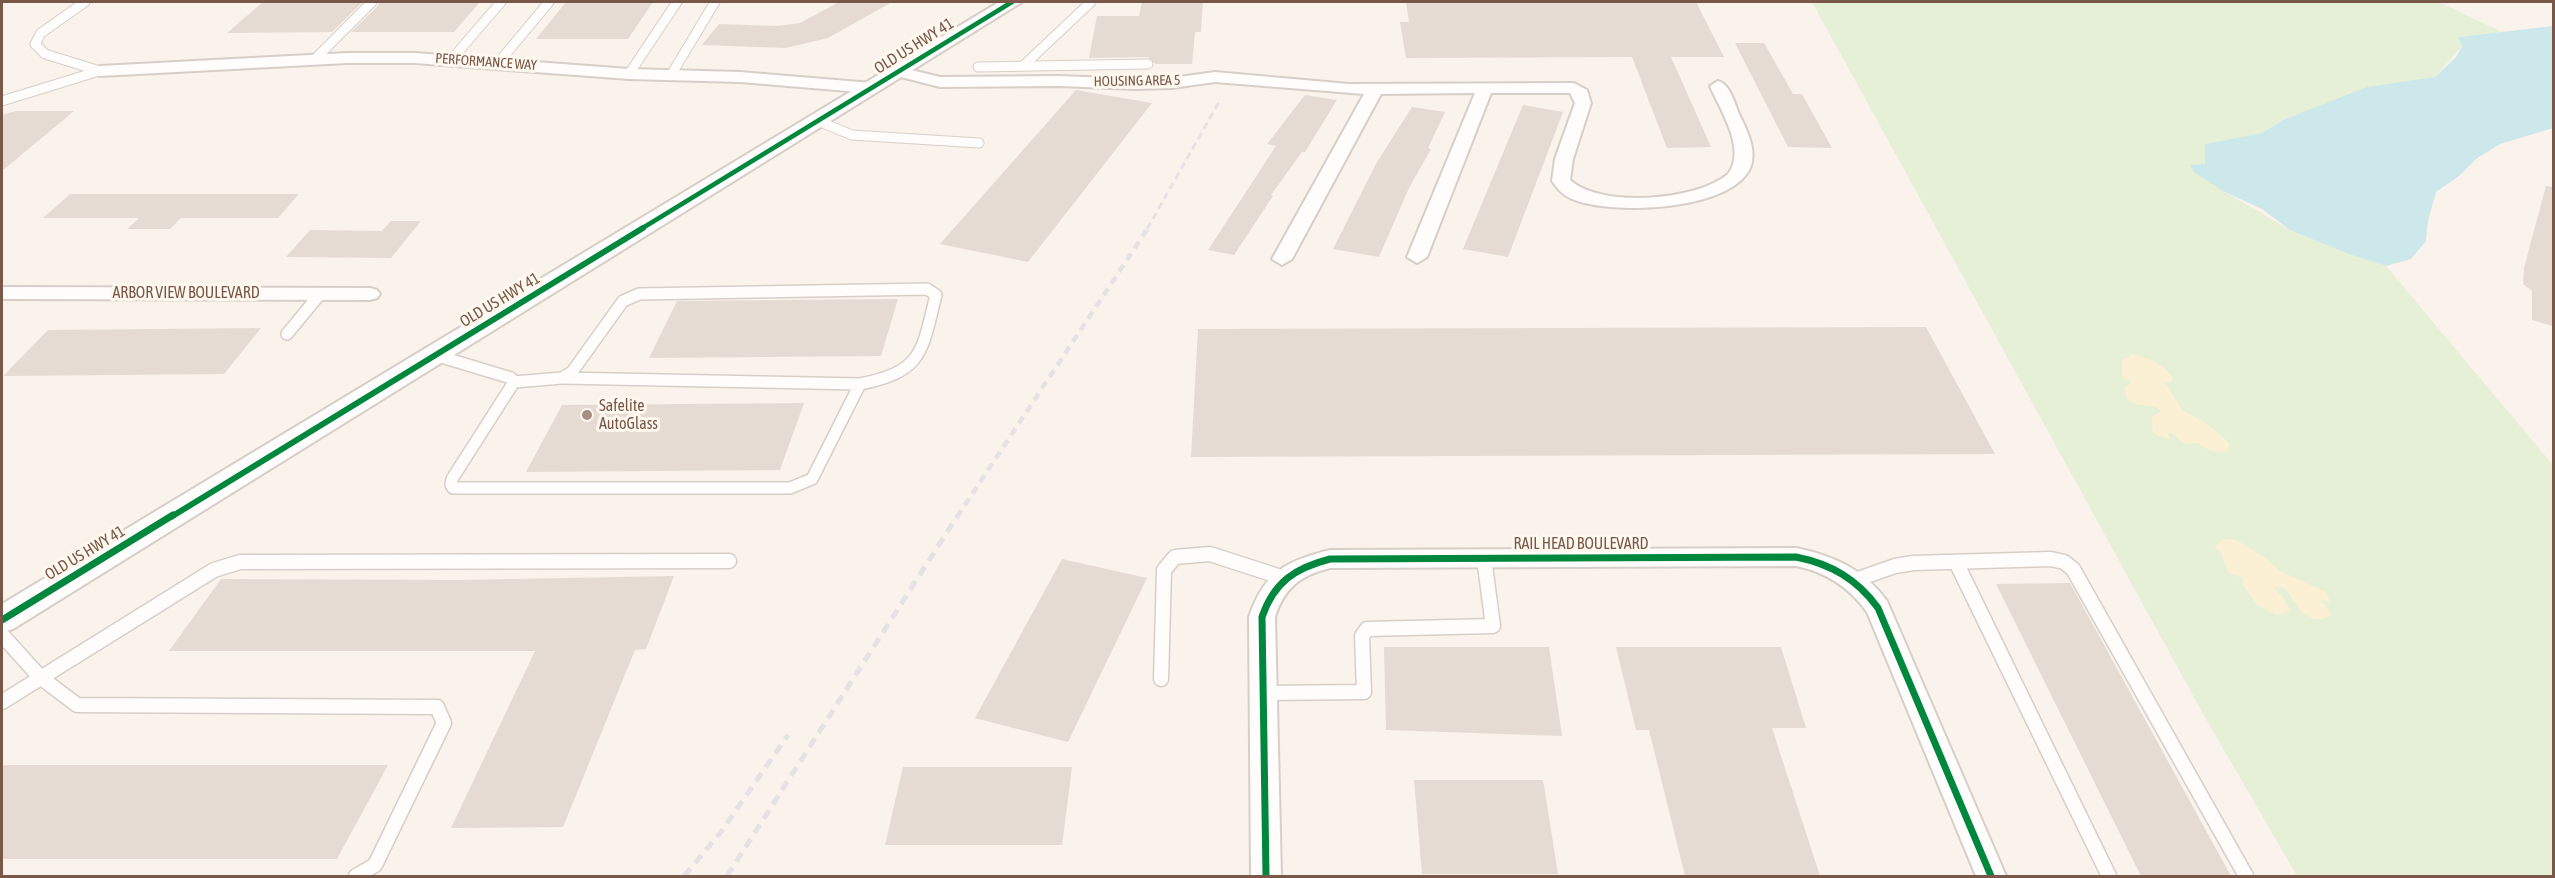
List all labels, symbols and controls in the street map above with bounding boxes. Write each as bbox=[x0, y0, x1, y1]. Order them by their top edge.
street label: OLD US HWY 41 bbox=[871, 14, 957, 78]
street label: PERFORMANCE WAY bbox=[435, 50, 537, 74]
street label: HOUSING AREA 5 bbox=[1093, 72, 1181, 90]
street label: OLD US HWY 41 bbox=[456, 269, 544, 331]
street label: ARBOR VIEW BOULEVARD bbox=[112, 283, 260, 303]
place label: Safelite AutoGlass bbox=[599, 396, 658, 434]
marker: Safelite AutoGlass bbox=[580, 408, 594, 422]
street label: OLD US HWY 41 bbox=[41, 522, 129, 584]
street label: RAIL HEAD BOULEVARD bbox=[1513, 534, 1649, 554]

